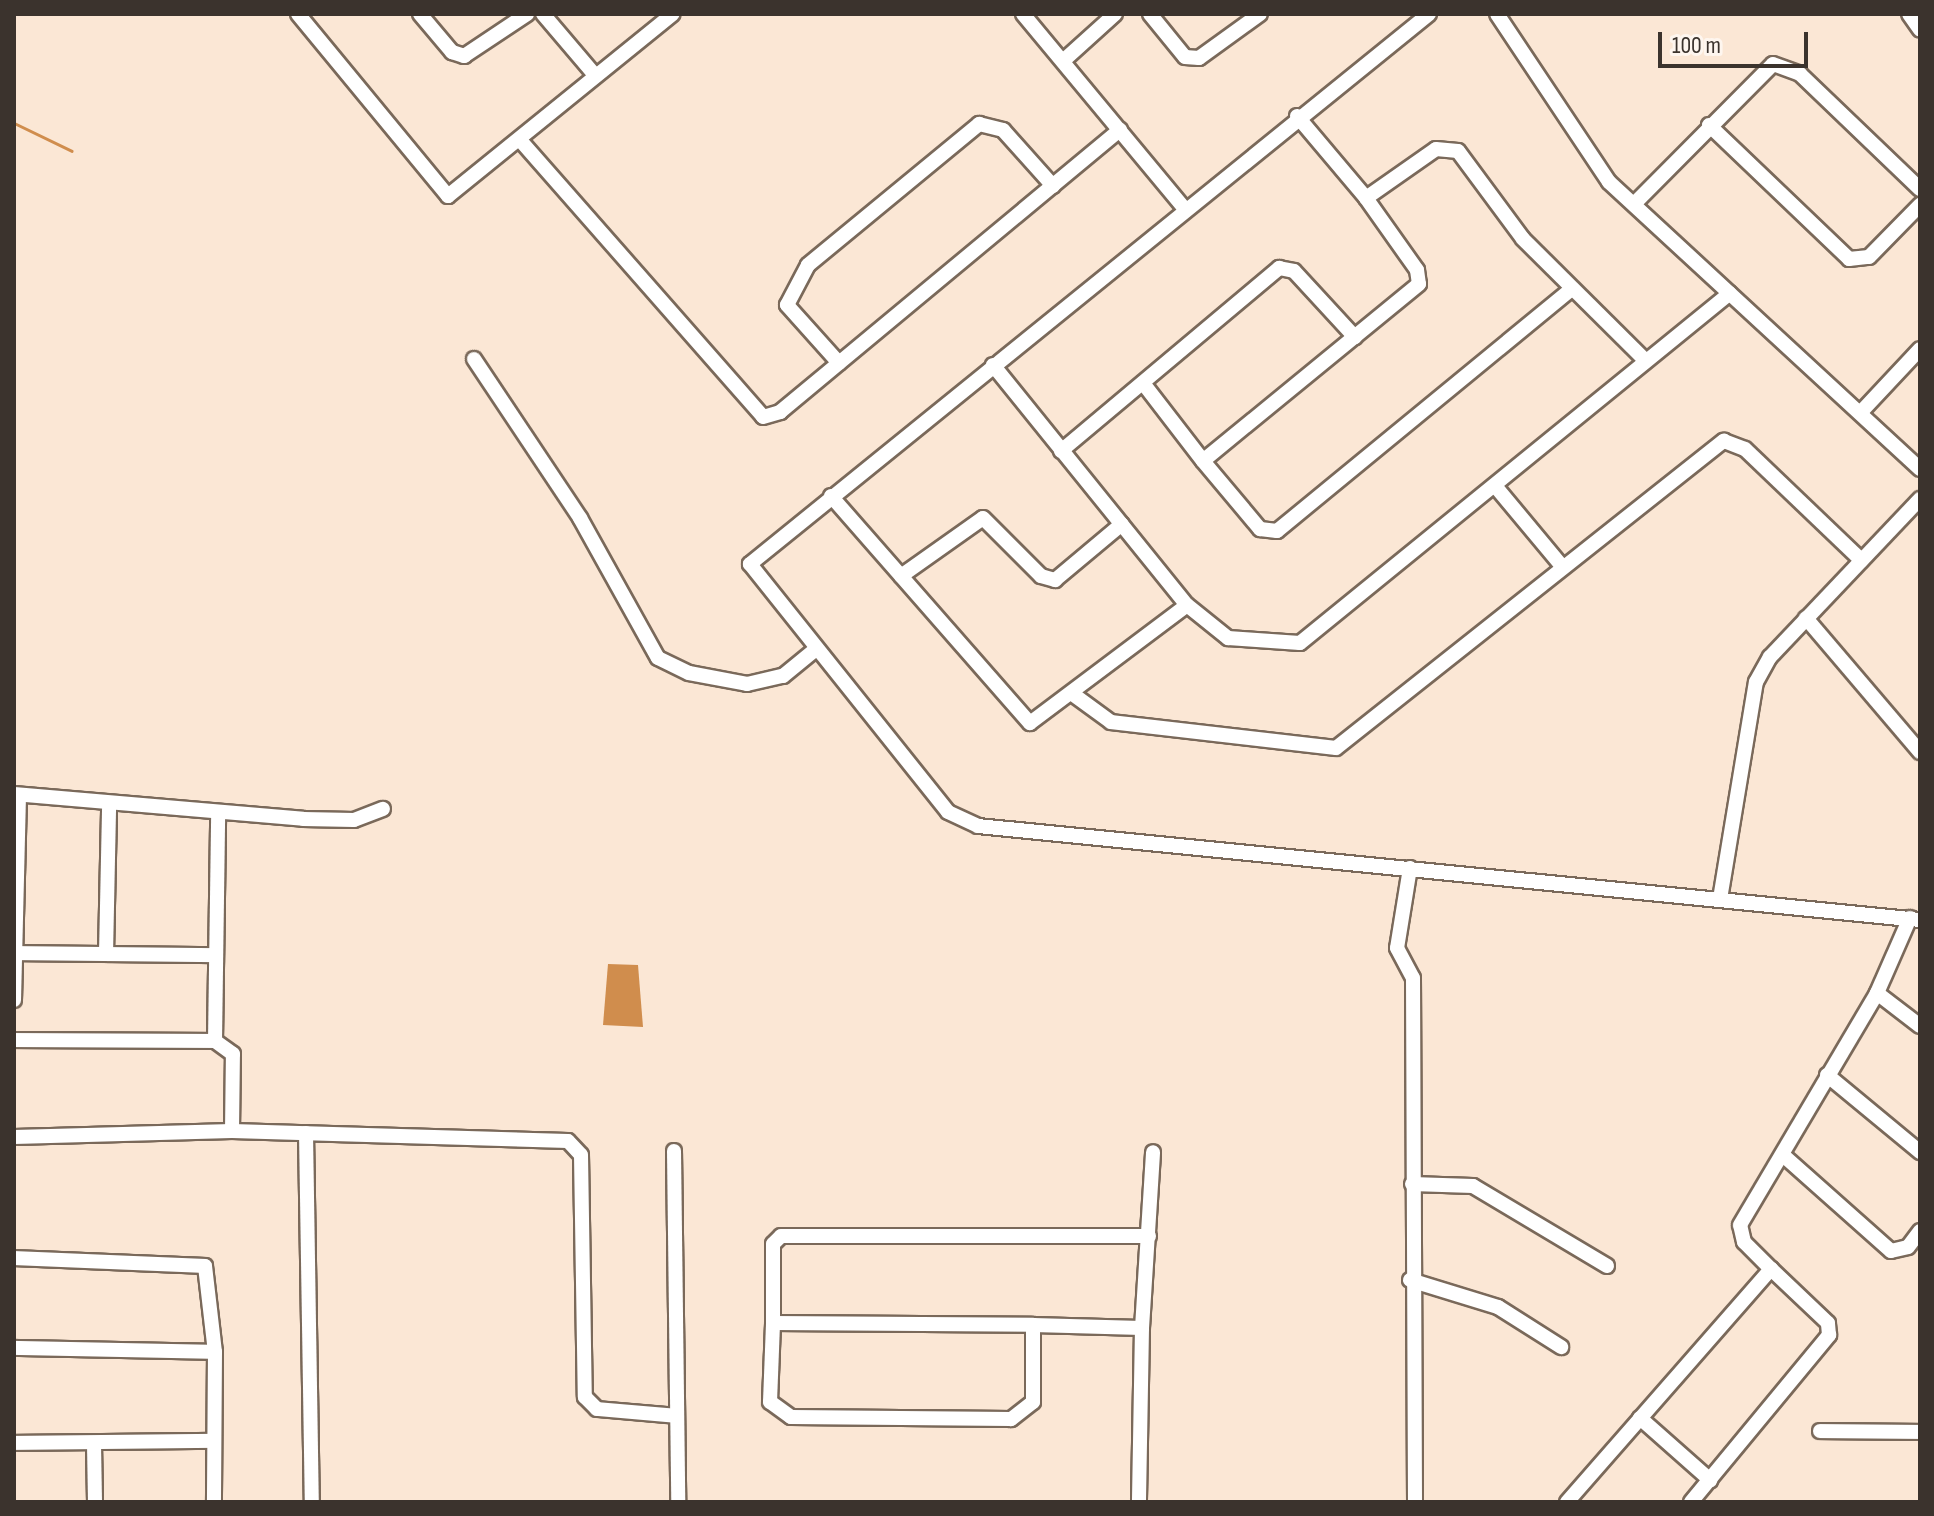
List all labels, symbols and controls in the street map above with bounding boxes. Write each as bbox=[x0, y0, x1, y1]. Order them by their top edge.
scale bar bbox=[1662, 16, 1812, 66]
text: 100 m bbox=[1672, 31, 1721, 60]

